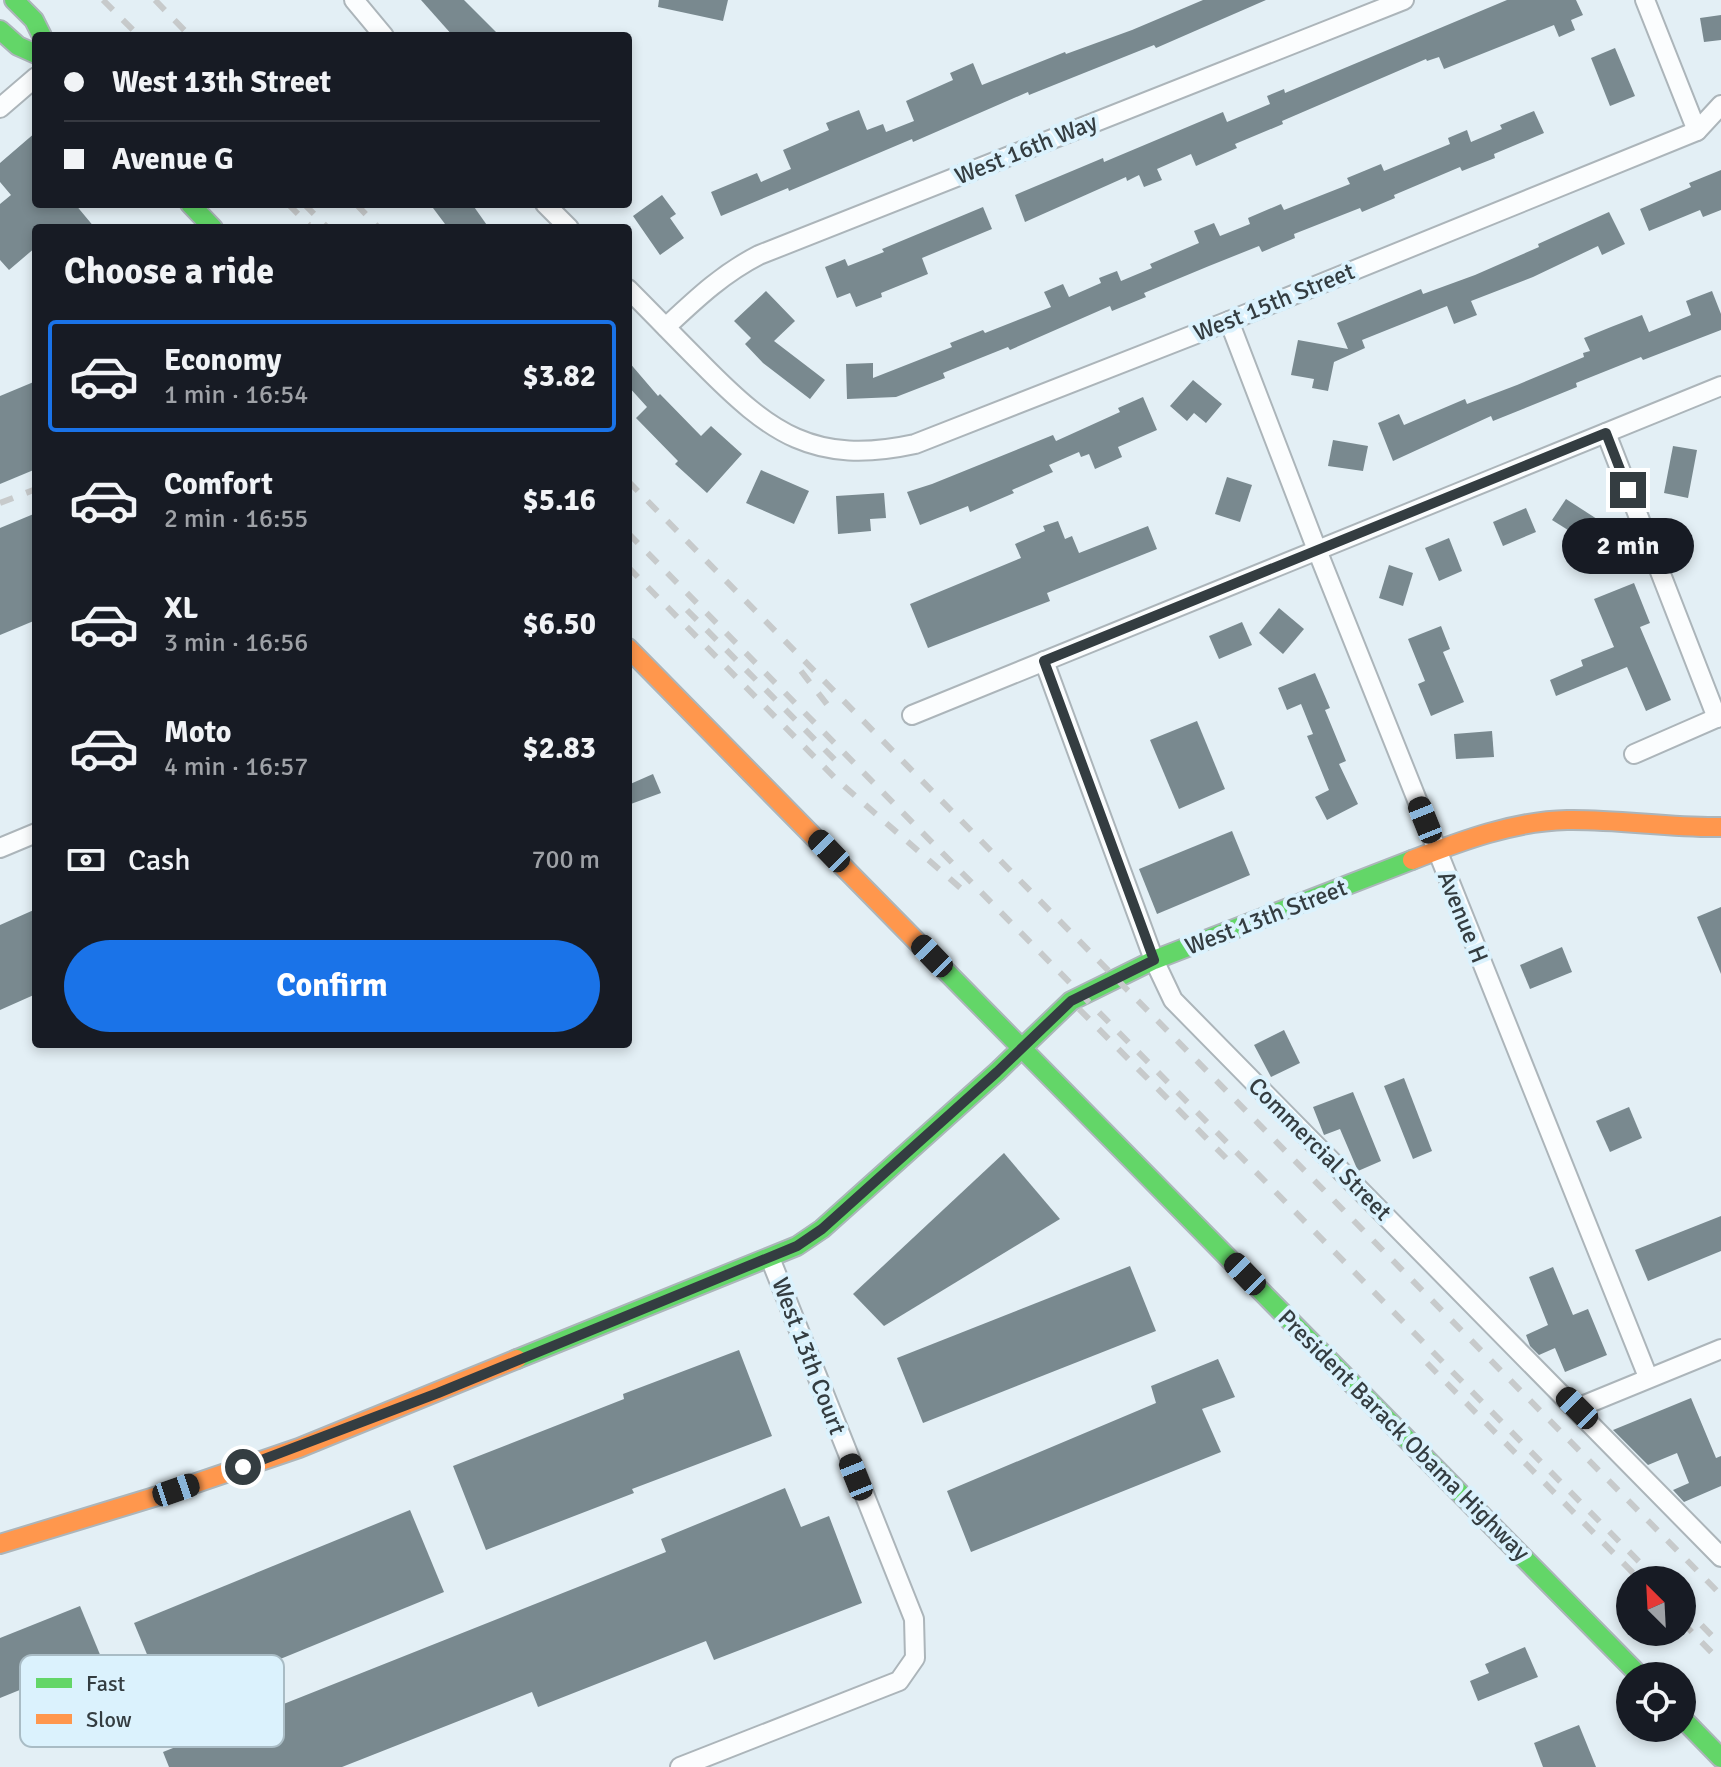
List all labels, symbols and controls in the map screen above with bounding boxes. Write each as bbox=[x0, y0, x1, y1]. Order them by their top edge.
text: West 13th Street bbox=[112, 64, 331, 101]
street label: West 16th Way bbox=[950, 107, 1102, 191]
text: Avenue G bbox=[112, 141, 234, 178]
text: Choose a ride bbox=[64, 249, 274, 294]
street label: West 15th Street bbox=[1189, 256, 1359, 348]
icon: car bbox=[68, 340, 140, 412]
text: Economy bbox=[164, 342, 281, 379]
text: $3.82 bbox=[523, 358, 596, 395]
text: 1 min · 16:54 bbox=[164, 379, 308, 411]
icon: car bbox=[68, 464, 140, 536]
text: Comfort bbox=[164, 466, 273, 503]
route end bbox=[1610, 472, 1646, 508]
text: $5.16 bbox=[523, 482, 596, 519]
text: 2 min · 16:55 bbox=[164, 503, 308, 535]
callout: 2 min bbox=[1562, 518, 1694, 574]
text: 2 min bbox=[1597, 530, 1659, 562]
icon: car bbox=[68, 588, 140, 660]
text: XL bbox=[164, 590, 198, 627]
text: $6.50 bbox=[523, 606, 596, 643]
text: 3 min · 16:56 bbox=[164, 627, 308, 659]
icon: car bbox=[68, 712, 140, 784]
text: Moto bbox=[164, 714, 231, 751]
text: $2.83 bbox=[523, 730, 596, 767]
text: 4 min · 16:57 bbox=[164, 751, 308, 783]
car bbox=[1405, 793, 1445, 847]
car bbox=[804, 825, 854, 877]
icon: cash bbox=[64, 838, 108, 882]
text: Cash bbox=[128, 842, 191, 879]
text: 700 m bbox=[531, 844, 600, 876]
street label: Avenue H bbox=[1431, 867, 1495, 967]
street label: West 13th Street bbox=[1181, 872, 1351, 962]
car bbox=[907, 930, 957, 982]
button: Confirm bbox=[64, 940, 600, 1032]
street label: Commercial Street bbox=[1242, 1071, 1398, 1227]
car bbox=[1220, 1248, 1270, 1300]
street label: West 13th Court bbox=[765, 1273, 853, 1439]
street label: President Barack Obama Highway bbox=[1272, 1303, 1536, 1567]
car bbox=[1552, 1383, 1602, 1433]
route start bbox=[225, 1449, 261, 1485]
car bbox=[836, 1450, 876, 1504]
car bbox=[149, 1471, 203, 1509]
north arrow bbox=[1616, 1566, 1696, 1646]
map controls bbox=[1616, 1566, 1696, 1742]
legend bbox=[20, 1655, 284, 1747]
button: locate bbox=[1616, 1662, 1696, 1742]
text: Fast bbox=[86, 1670, 126, 1697]
text: Slow bbox=[86, 1706, 132, 1733]

